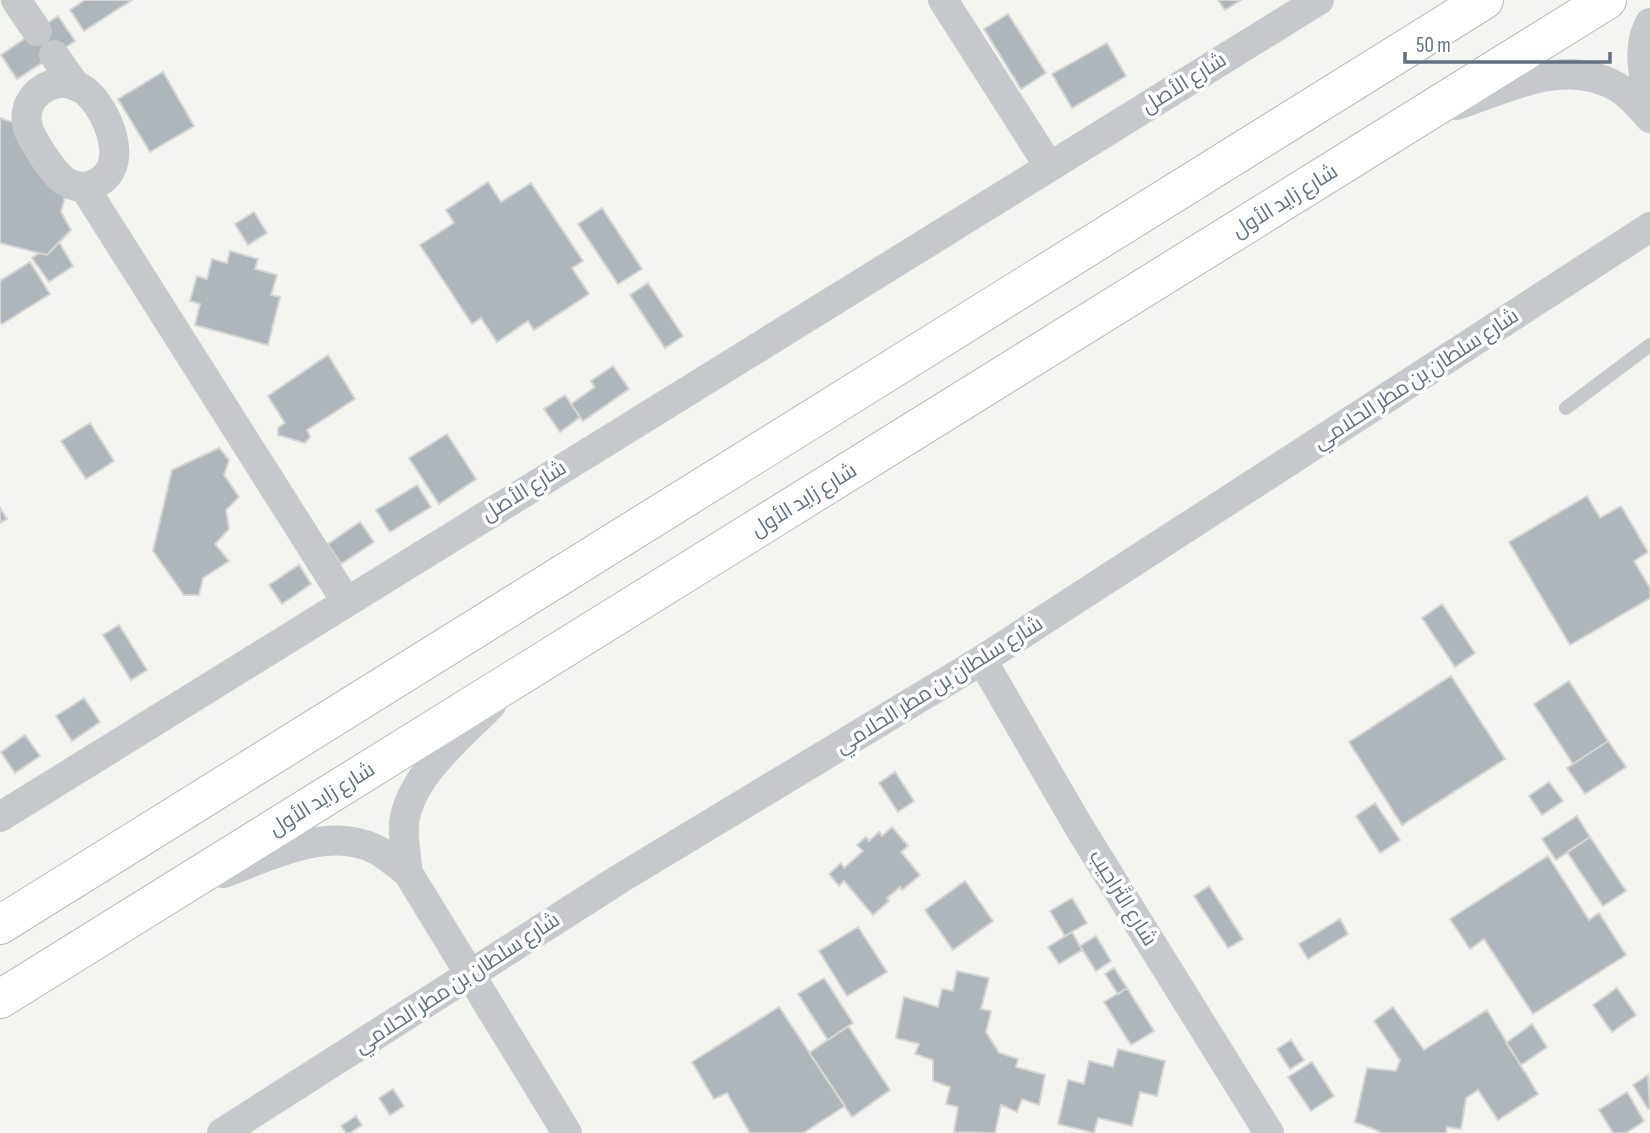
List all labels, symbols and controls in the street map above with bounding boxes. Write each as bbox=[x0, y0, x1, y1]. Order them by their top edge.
scale bar bbox=[1405, 21, 1610, 65]
text: 50 m bbox=[1416, 33, 1451, 58]
street label: شارع الأصل bbox=[1137, 47, 1231, 120]
street label: شارع زايد الأول bbox=[1227, 159, 1343, 244]
street label: شارع سلطان بن مطر الحلامي bbox=[1309, 303, 1525, 457]
street label: شارع الأصل bbox=[477, 455, 571, 528]
street label: شارع زايد الأول bbox=[746, 458, 862, 543]
street label: شارع سلطان بن مطر الحلامي bbox=[831, 611, 1049, 762]
street label: شارع زايد الأول bbox=[264, 757, 380, 842]
street label: شارع التَّراحِيب bbox=[1083, 844, 1164, 951]
street label: شارع سلطان بن مطر الحلامي bbox=[350, 907, 566, 1061]

